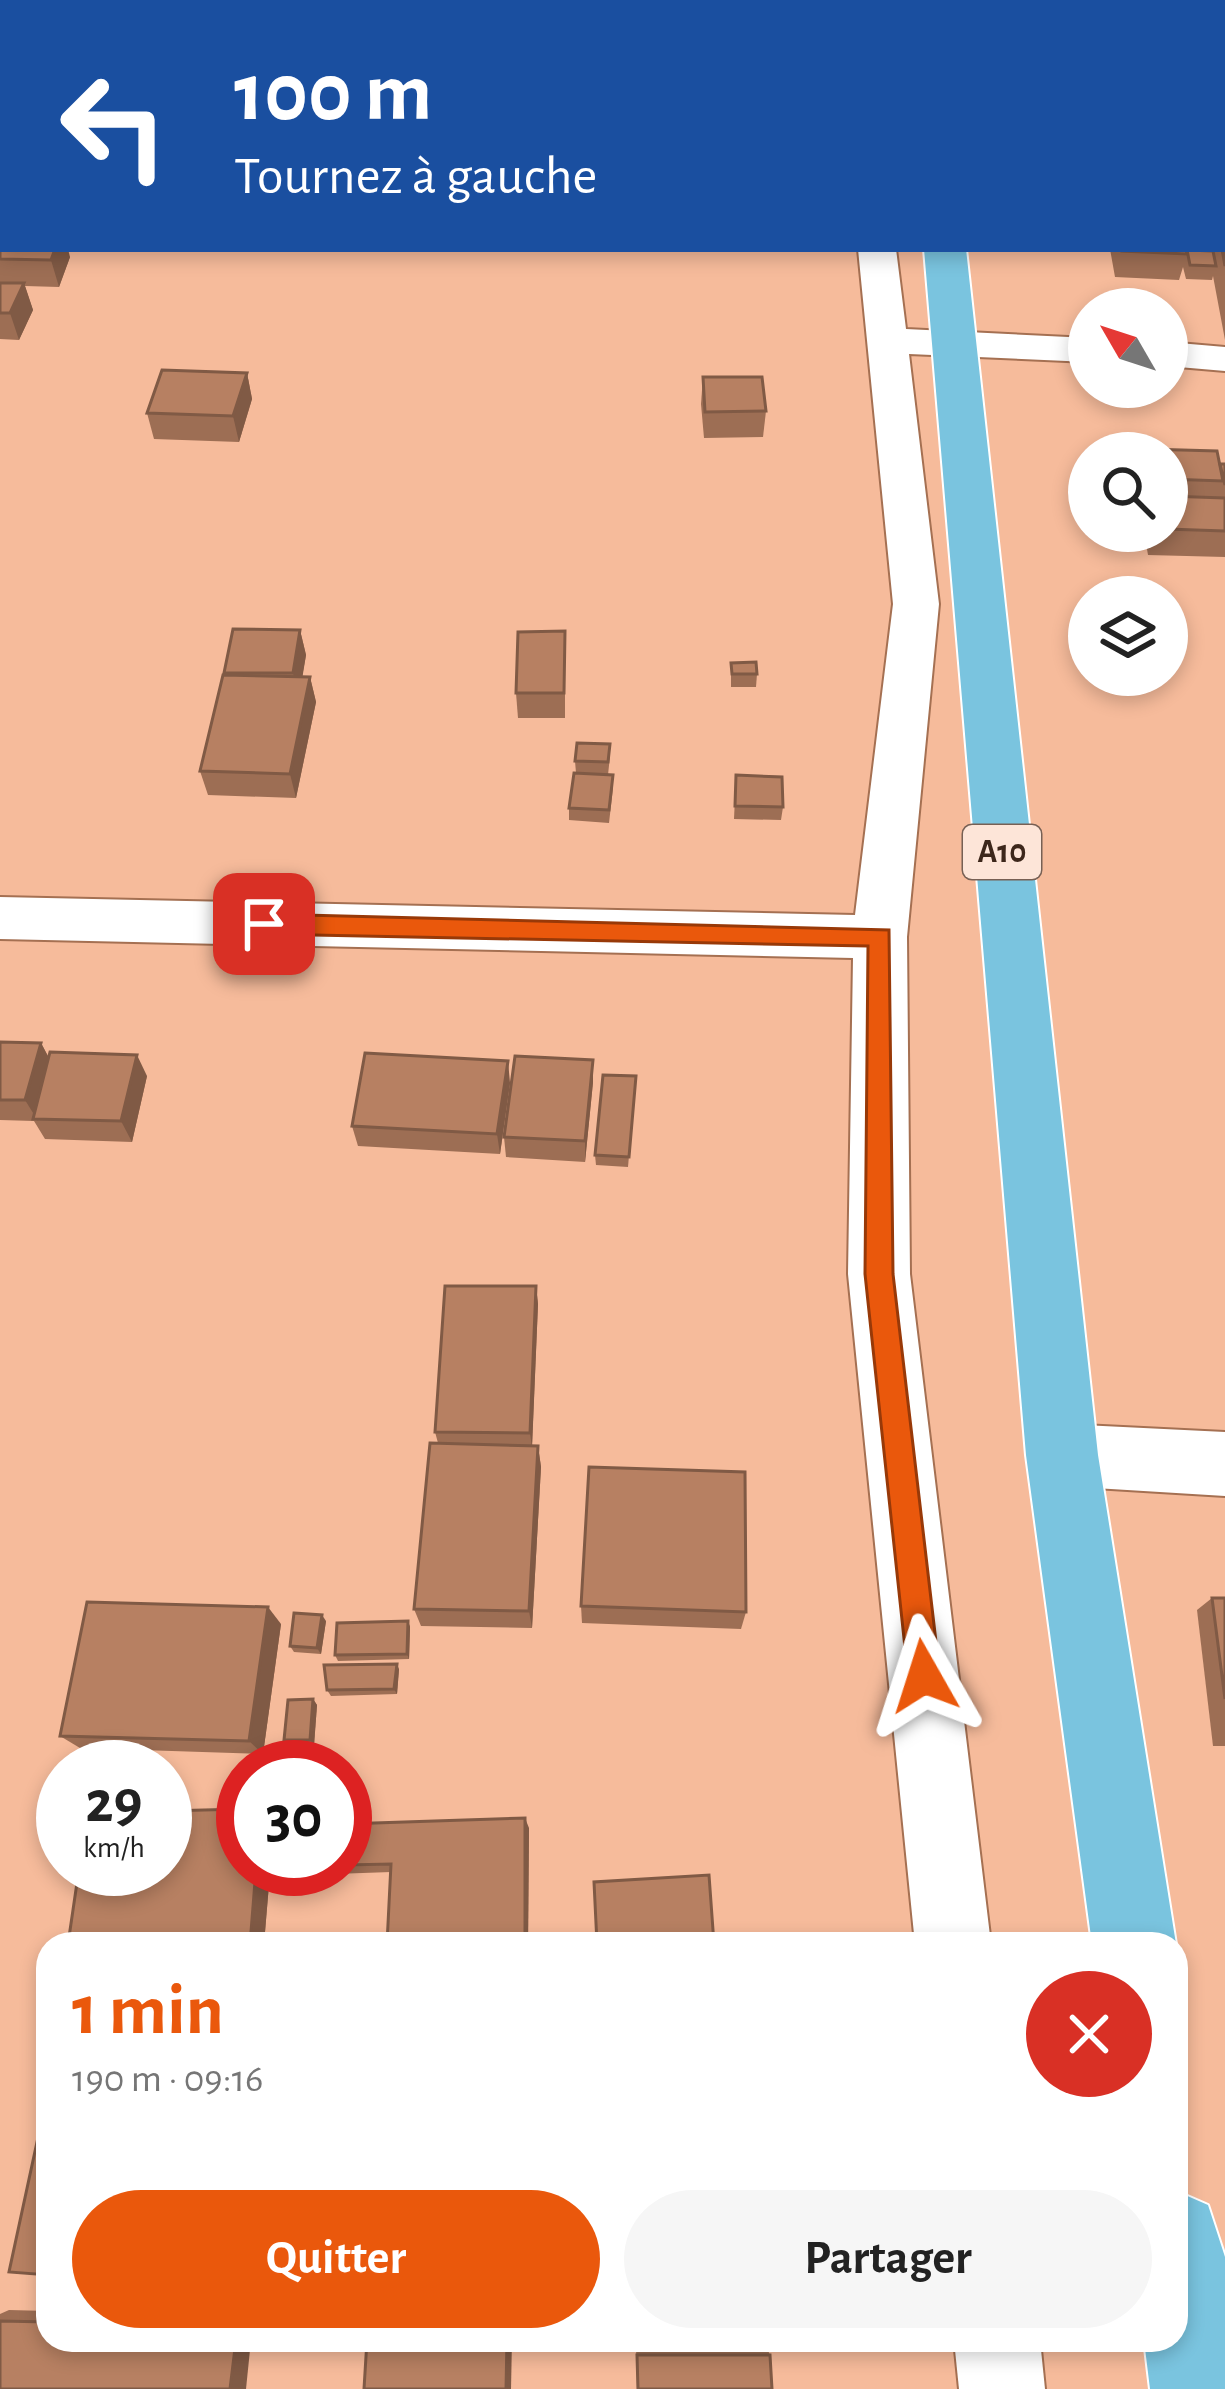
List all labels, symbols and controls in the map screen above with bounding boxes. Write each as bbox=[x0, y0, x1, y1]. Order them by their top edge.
icon: left bbox=[36, 48, 192, 204]
text: 100 m bbox=[234, 52, 432, 136]
text: Tournez à gauche bbox=[234, 150, 597, 204]
north arrow bbox=[1068, 288, 1188, 408]
map controls bbox=[1068, 288, 1188, 696]
button: search bbox=[1068, 432, 1188, 552]
button: layers bbox=[1068, 576, 1188, 696]
road number: A10 bbox=[963, 825, 1041, 879]
pin bbox=[213, 873, 315, 975]
icon: arrive bbox=[231, 891, 297, 957]
position arrow bbox=[861, 1613, 987, 1739]
speed limit sign: 30 bbox=[216, 1740, 372, 1896]
text: 29 bbox=[85, 1773, 143, 1833]
text: km/h bbox=[83, 1833, 145, 1863]
button: close bbox=[1026, 1971, 1152, 2097]
text: 1 min bbox=[72, 1975, 224, 2047]
text: 190 m · 09:16 bbox=[72, 2060, 263, 2099]
button: Quitter bbox=[72, 2190, 600, 2328]
button: Partager bbox=[624, 2190, 1152, 2328]

